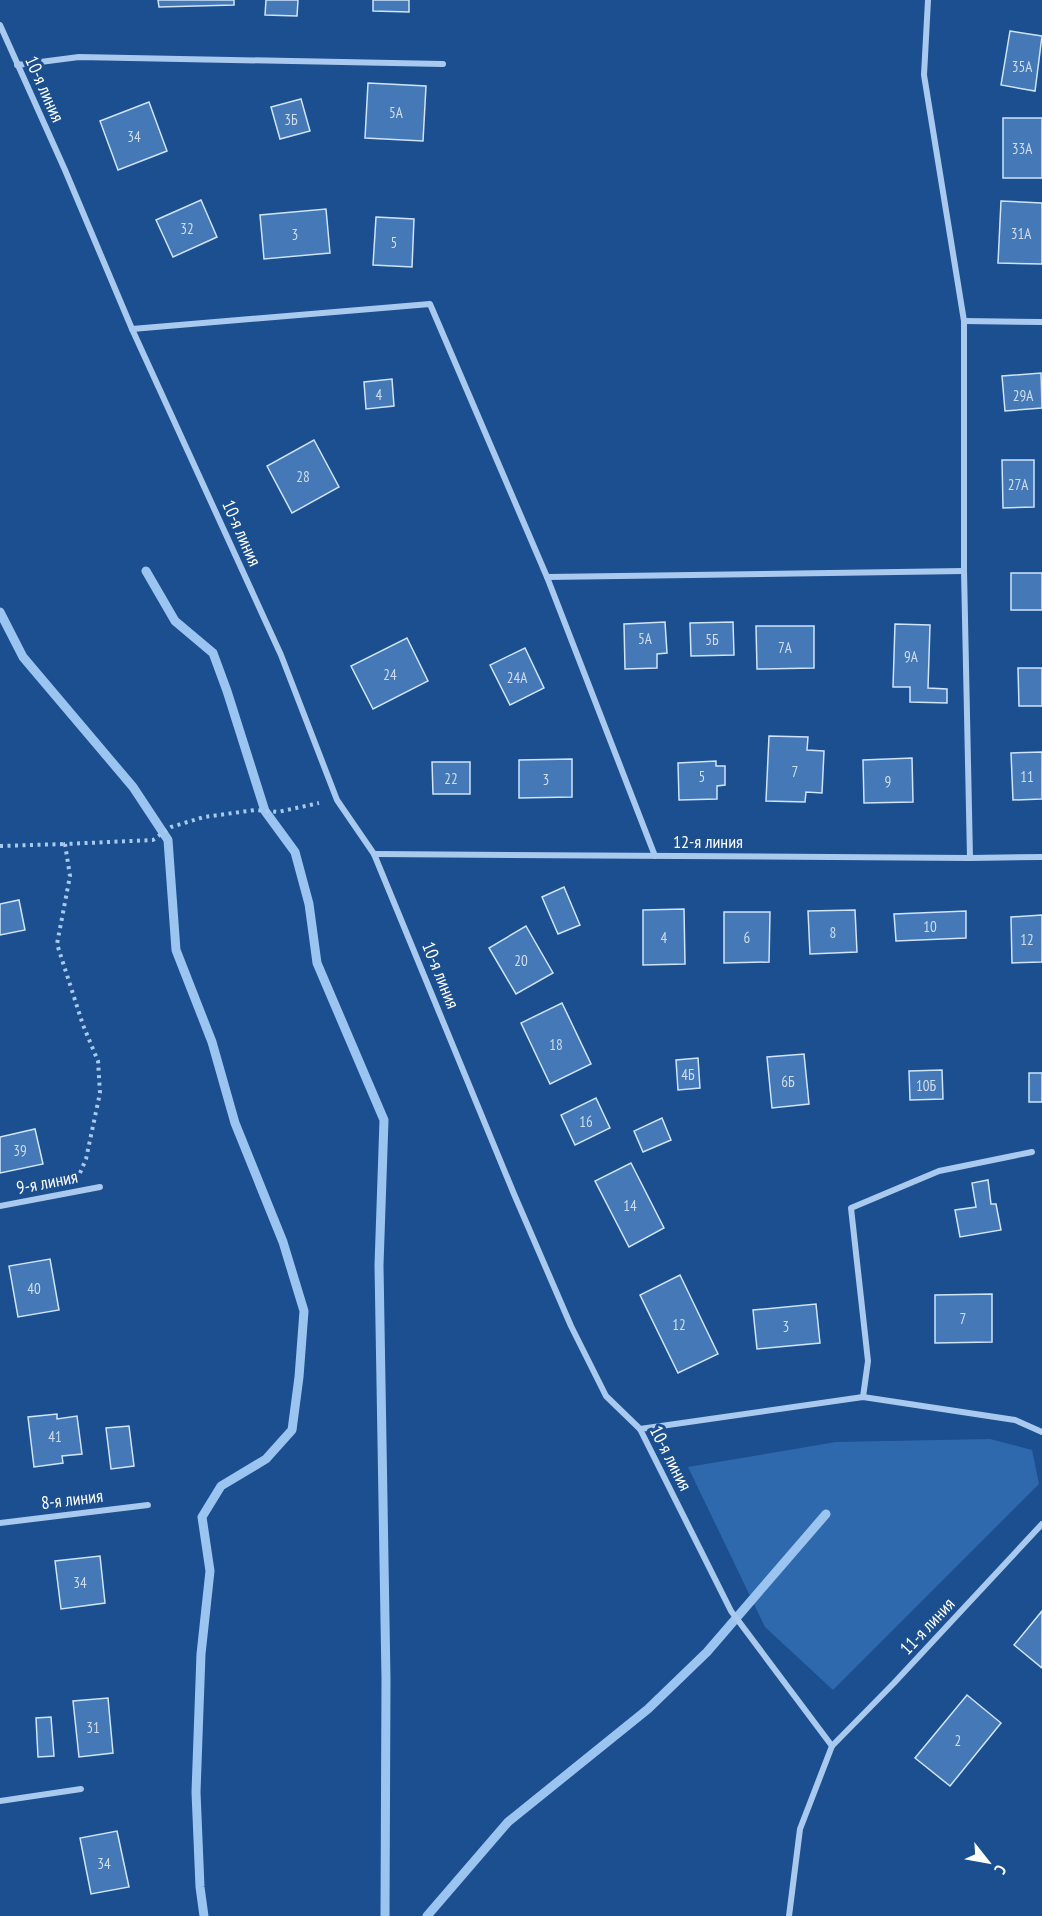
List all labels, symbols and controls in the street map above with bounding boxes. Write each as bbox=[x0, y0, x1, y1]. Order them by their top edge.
street label: 10-я линия bbox=[20, 52, 70, 126]
house number: 35А bbox=[1012, 57, 1033, 76]
house number: 5А bbox=[389, 103, 404, 122]
house number: 3Б bbox=[284, 110, 298, 129]
house number: 34 bbox=[127, 127, 141, 146]
house number: 33А bbox=[1012, 139, 1033, 158]
house number: 32 bbox=[180, 219, 194, 238]
house number: 31А bbox=[1011, 224, 1032, 243]
house number: 3 bbox=[292, 225, 298, 244]
house number: 5 bbox=[391, 233, 397, 252]
house number: 4 bbox=[376, 385, 383, 404]
house number: 29А bbox=[1013, 386, 1034, 405]
house number: 28 bbox=[296, 467, 310, 486]
house number: 27А bbox=[1008, 475, 1029, 494]
street label: 10-я линия bbox=[217, 496, 267, 570]
house number: 5А bbox=[638, 629, 653, 648]
house number: 5Б bbox=[705, 630, 719, 649]
house number: 7А bbox=[778, 638, 793, 657]
house number: 9А bbox=[904, 647, 919, 666]
house number: 24 bbox=[383, 665, 397, 684]
house number: 24А bbox=[507, 668, 528, 687]
house number: 7 bbox=[792, 762, 798, 781]
house number: 5 bbox=[699, 767, 705, 786]
house number: 11 bbox=[1020, 767, 1034, 786]
house number: 22 bbox=[444, 769, 458, 788]
house number: 3 bbox=[543, 770, 549, 789]
house number: 9 bbox=[885, 772, 891, 791]
street label: 12-я линия bbox=[673, 830, 743, 853]
house number: 10 bbox=[923, 917, 937, 936]
house number: 8 bbox=[830, 923, 836, 942]
house number: 4 bbox=[661, 928, 668, 947]
house number: 6 bbox=[744, 928, 751, 947]
house number: 12 bbox=[1020, 930, 1034, 949]
street label: 10-я линия bbox=[417, 938, 465, 1012]
house number: 20 bbox=[514, 951, 528, 970]
house number: 18 bbox=[549, 1035, 563, 1054]
house number: 4Б bbox=[681, 1065, 695, 1084]
house number: 6Б bbox=[781, 1072, 795, 1091]
house number: 10Б bbox=[916, 1076, 936, 1095]
house number: 16 bbox=[579, 1112, 593, 1131]
house number: 39 bbox=[13, 1141, 27, 1160]
street label: 9-я линия bbox=[14, 1165, 80, 1199]
house number: 14 bbox=[623, 1196, 637, 1215]
house number: 40 bbox=[27, 1279, 41, 1298]
house number: 7 bbox=[960, 1309, 966, 1328]
house number: 12 bbox=[672, 1315, 686, 1334]
house number: 3 bbox=[783, 1317, 789, 1336]
street label: 10-я линия bbox=[645, 1422, 697, 1494]
house number: 41 bbox=[48, 1427, 62, 1446]
street label: 8-я линия bbox=[40, 1484, 104, 1514]
house number: 34 bbox=[73, 1573, 87, 1592]
street label: 11-я линия bbox=[895, 1592, 959, 1659]
house number: 31 bbox=[86, 1718, 100, 1737]
house number: 2 bbox=[955, 1731, 961, 1750]
north arrow bbox=[958, 1832, 1018, 1892]
house number: 34 bbox=[97, 1854, 111, 1873]
text: С bbox=[990, 1861, 1011, 1879]

